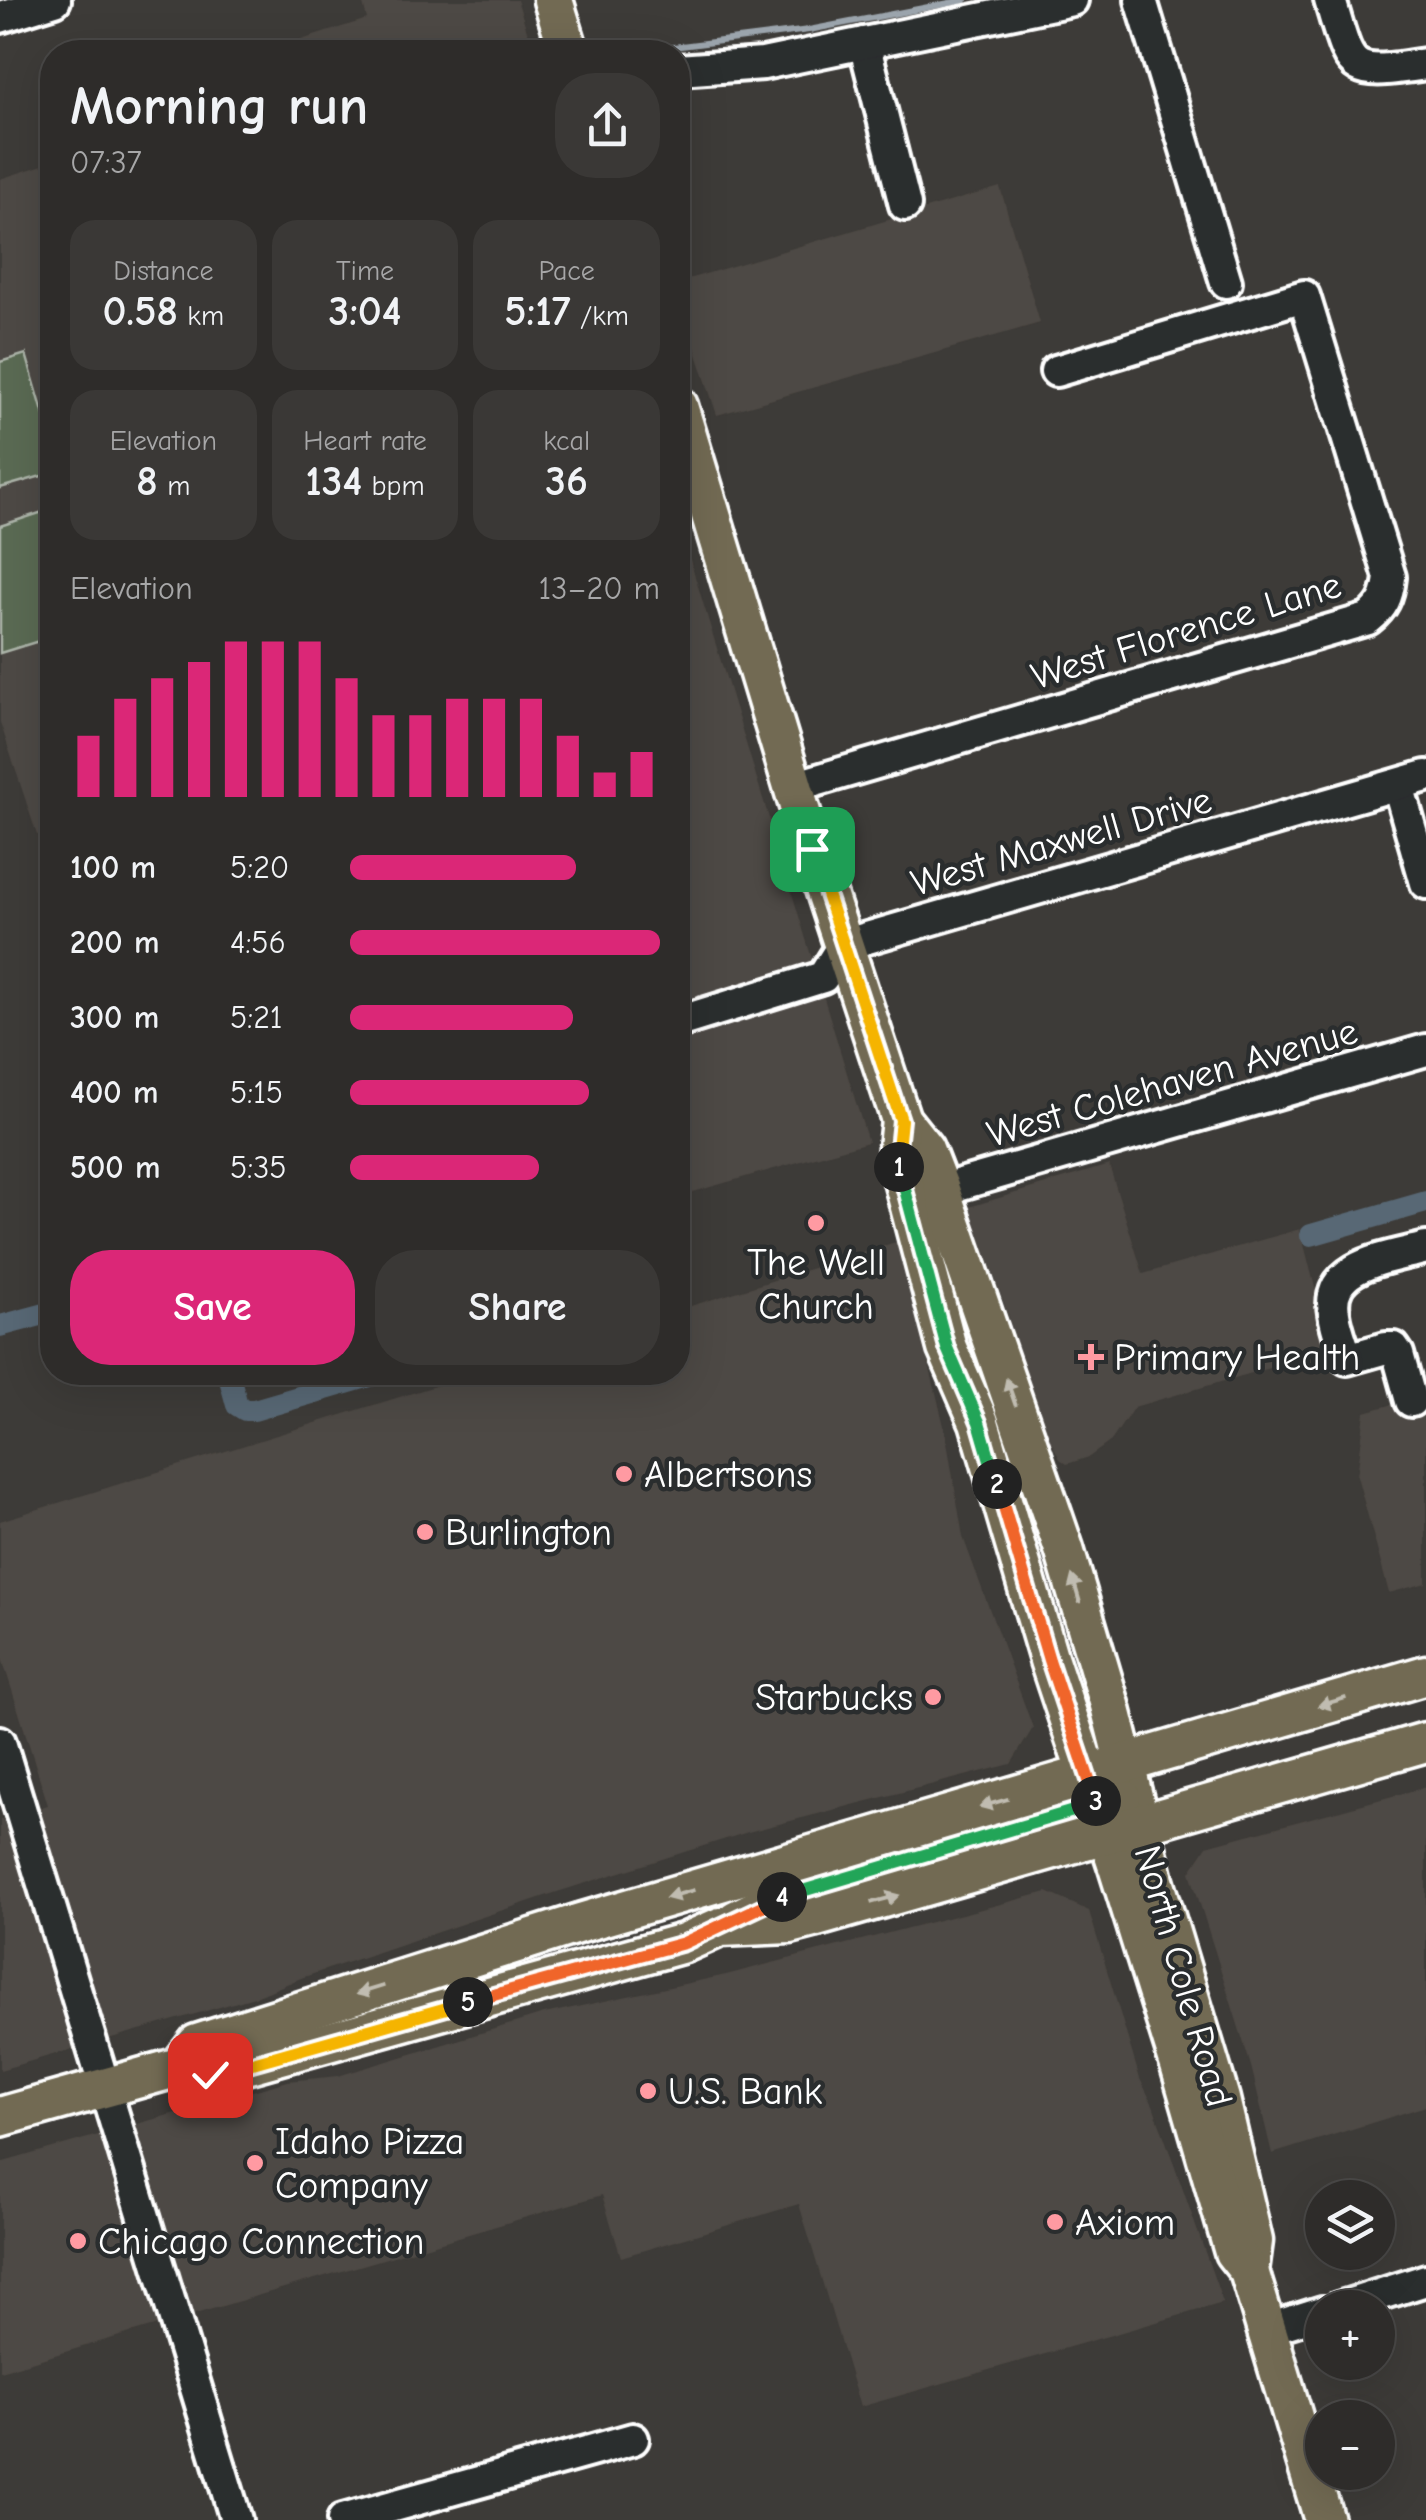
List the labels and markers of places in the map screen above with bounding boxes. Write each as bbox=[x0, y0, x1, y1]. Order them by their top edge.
pin bbox=[770, 807, 855, 892]
pin: 1 bbox=[874, 1142, 924, 1192]
marker: The Well Church bbox=[805, 1212, 827, 1234]
place label: The Well Church bbox=[747, 1241, 885, 1329]
place label: Primary Health bbox=[1114, 1336, 1360, 1380]
marker: Primary Health bbox=[1078, 1344, 1104, 1370]
place label: Albertsons bbox=[644, 1453, 812, 1497]
pin: 2 bbox=[972, 1459, 1022, 1509]
marker: Albertsons bbox=[613, 1463, 635, 1485]
place label: Burlington bbox=[445, 1511, 612, 1555]
marker: Burlington bbox=[414, 1521, 436, 1543]
place label: Starbucks bbox=[755, 1676, 913, 1720]
marker: Starbucks bbox=[922, 1686, 944, 1708]
pin: 3 bbox=[1071, 1776, 1121, 1826]
pin: 4 bbox=[757, 1872, 807, 1922]
pin: 5 bbox=[443, 1977, 493, 2027]
pin bbox=[168, 2033, 253, 2118]
place label: U.S. Bank bbox=[668, 2070, 823, 2114]
marker: U.S. Bank bbox=[637, 2080, 659, 2102]
place label: Idaho Pizza Company bbox=[275, 2120, 464, 2208]
marker: Idaho Pizza Company bbox=[244, 2152, 266, 2174]
place label: Axiom bbox=[1075, 2201, 1175, 2245]
marker: Axiom bbox=[1044, 2211, 1066, 2233]
place label: Chicago Connection bbox=[98, 2220, 425, 2264]
marker: Chicago Connection bbox=[67, 2230, 89, 2252]

